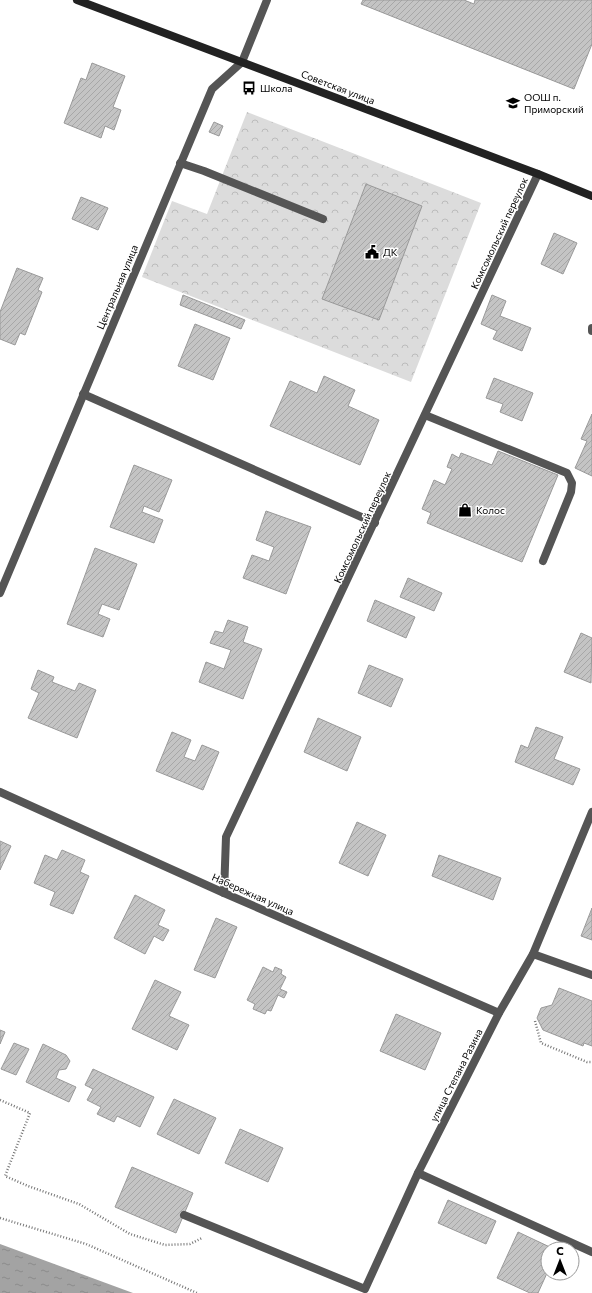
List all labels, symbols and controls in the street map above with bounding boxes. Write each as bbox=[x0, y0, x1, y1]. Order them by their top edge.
street label: Советская улица bbox=[299, 67, 377, 107]
bus stop icon: Школа bbox=[241, 80, 257, 96]
place label: Школа bbox=[260, 82, 292, 94]
place label: ООШ п. Приморский bbox=[524, 91, 584, 115]
school or university icon: ООШ п. Приморский bbox=[505, 95, 521, 111]
street label: Комсомольский переулок bbox=[468, 175, 530, 291]
street label: Центральная улица bbox=[94, 243, 140, 331]
public building icon: ДК bbox=[364, 244, 380, 260]
place label: ДК bbox=[383, 246, 398, 258]
street label: Комсомольский переулок bbox=[331, 469, 393, 585]
shop icon: Колос bbox=[457, 502, 473, 518]
place label: Колос bbox=[476, 504, 505, 516]
street label: Набережная улица bbox=[210, 871, 296, 917]
street label: улица Степана Разина bbox=[427, 1027, 485, 1123]
north arrow bbox=[540, 1241, 580, 1281]
text: С bbox=[556, 1244, 564, 1257]

